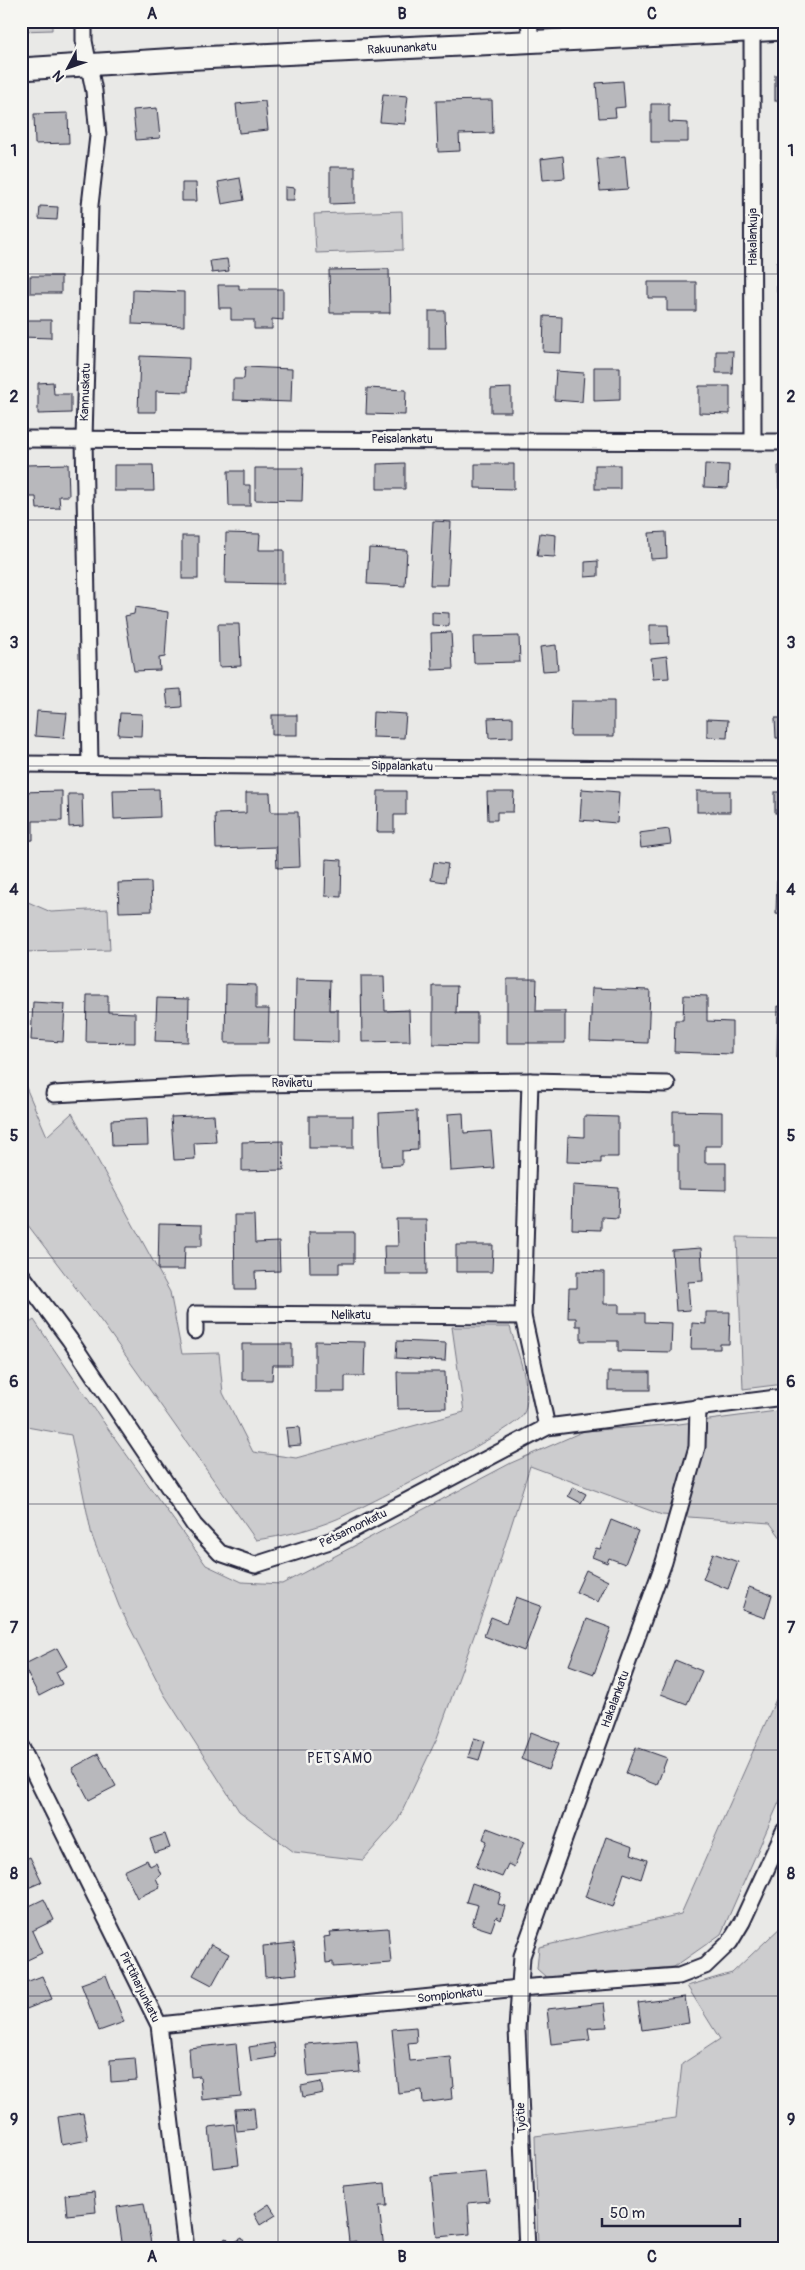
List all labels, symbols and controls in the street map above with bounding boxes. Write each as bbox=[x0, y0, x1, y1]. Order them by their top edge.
text: A bbox=[147, 4, 158, 24]
text: B bbox=[397, 4, 407, 24]
text: C bbox=[647, 4, 657, 24]
street label: Rakuunankatu bbox=[367, 39, 437, 58]
north arrow bbox=[42, 42, 92, 92]
text: N bbox=[49, 67, 68, 85]
text: 1 bbox=[11, 141, 17, 161]
text: 1 bbox=[788, 141, 794, 161]
street label: Hakalankuja bbox=[746, 208, 761, 266]
street label: Kannuskatu bbox=[77, 363, 94, 422]
text: 2 bbox=[10, 387, 19, 407]
text: 2 bbox=[787, 387, 796, 407]
street label: Peisalankatu bbox=[371, 432, 433, 447]
text: 3 bbox=[10, 633, 19, 653]
text: 3 bbox=[787, 633, 796, 653]
street label: Sippalankatu bbox=[371, 758, 433, 775]
text: 4 bbox=[9, 880, 19, 900]
text: 4 bbox=[786, 880, 796, 900]
street label: Ravikatu bbox=[271, 1076, 313, 1091]
text: 5 bbox=[10, 1126, 19, 1146]
text: 5 bbox=[787, 1126, 796, 1146]
street label: Nelikatu bbox=[331, 1308, 371, 1323]
text: 6 bbox=[9, 1372, 19, 1392]
text: 6 bbox=[786, 1372, 796, 1392]
street label: Petsamonkatu bbox=[317, 1506, 389, 1551]
text: 7 bbox=[10, 1618, 19, 1638]
text: 7 bbox=[787, 1618, 796, 1638]
street label: Hakalankatu bbox=[598, 1669, 633, 1730]
district label: PETSAMO bbox=[307, 1750, 373, 1767]
text: 8 bbox=[10, 1864, 18, 1884]
text: 8 bbox=[787, 1864, 795, 1884]
street label: Pirttiharjunkatu bbox=[116, 1949, 163, 2025]
street label: Sompionkatu bbox=[417, 1985, 484, 2006]
street label: Työtie bbox=[513, 2102, 530, 2134]
text: 9 bbox=[10, 2110, 18, 2130]
text: 9 bbox=[787, 2110, 795, 2130]
scale bar bbox=[602, 2195, 740, 2227]
text: 50 m bbox=[610, 2204, 645, 2223]
text: A bbox=[147, 2247, 158, 2267]
text: B bbox=[397, 2247, 407, 2267]
text: C bbox=[647, 2247, 657, 2267]

